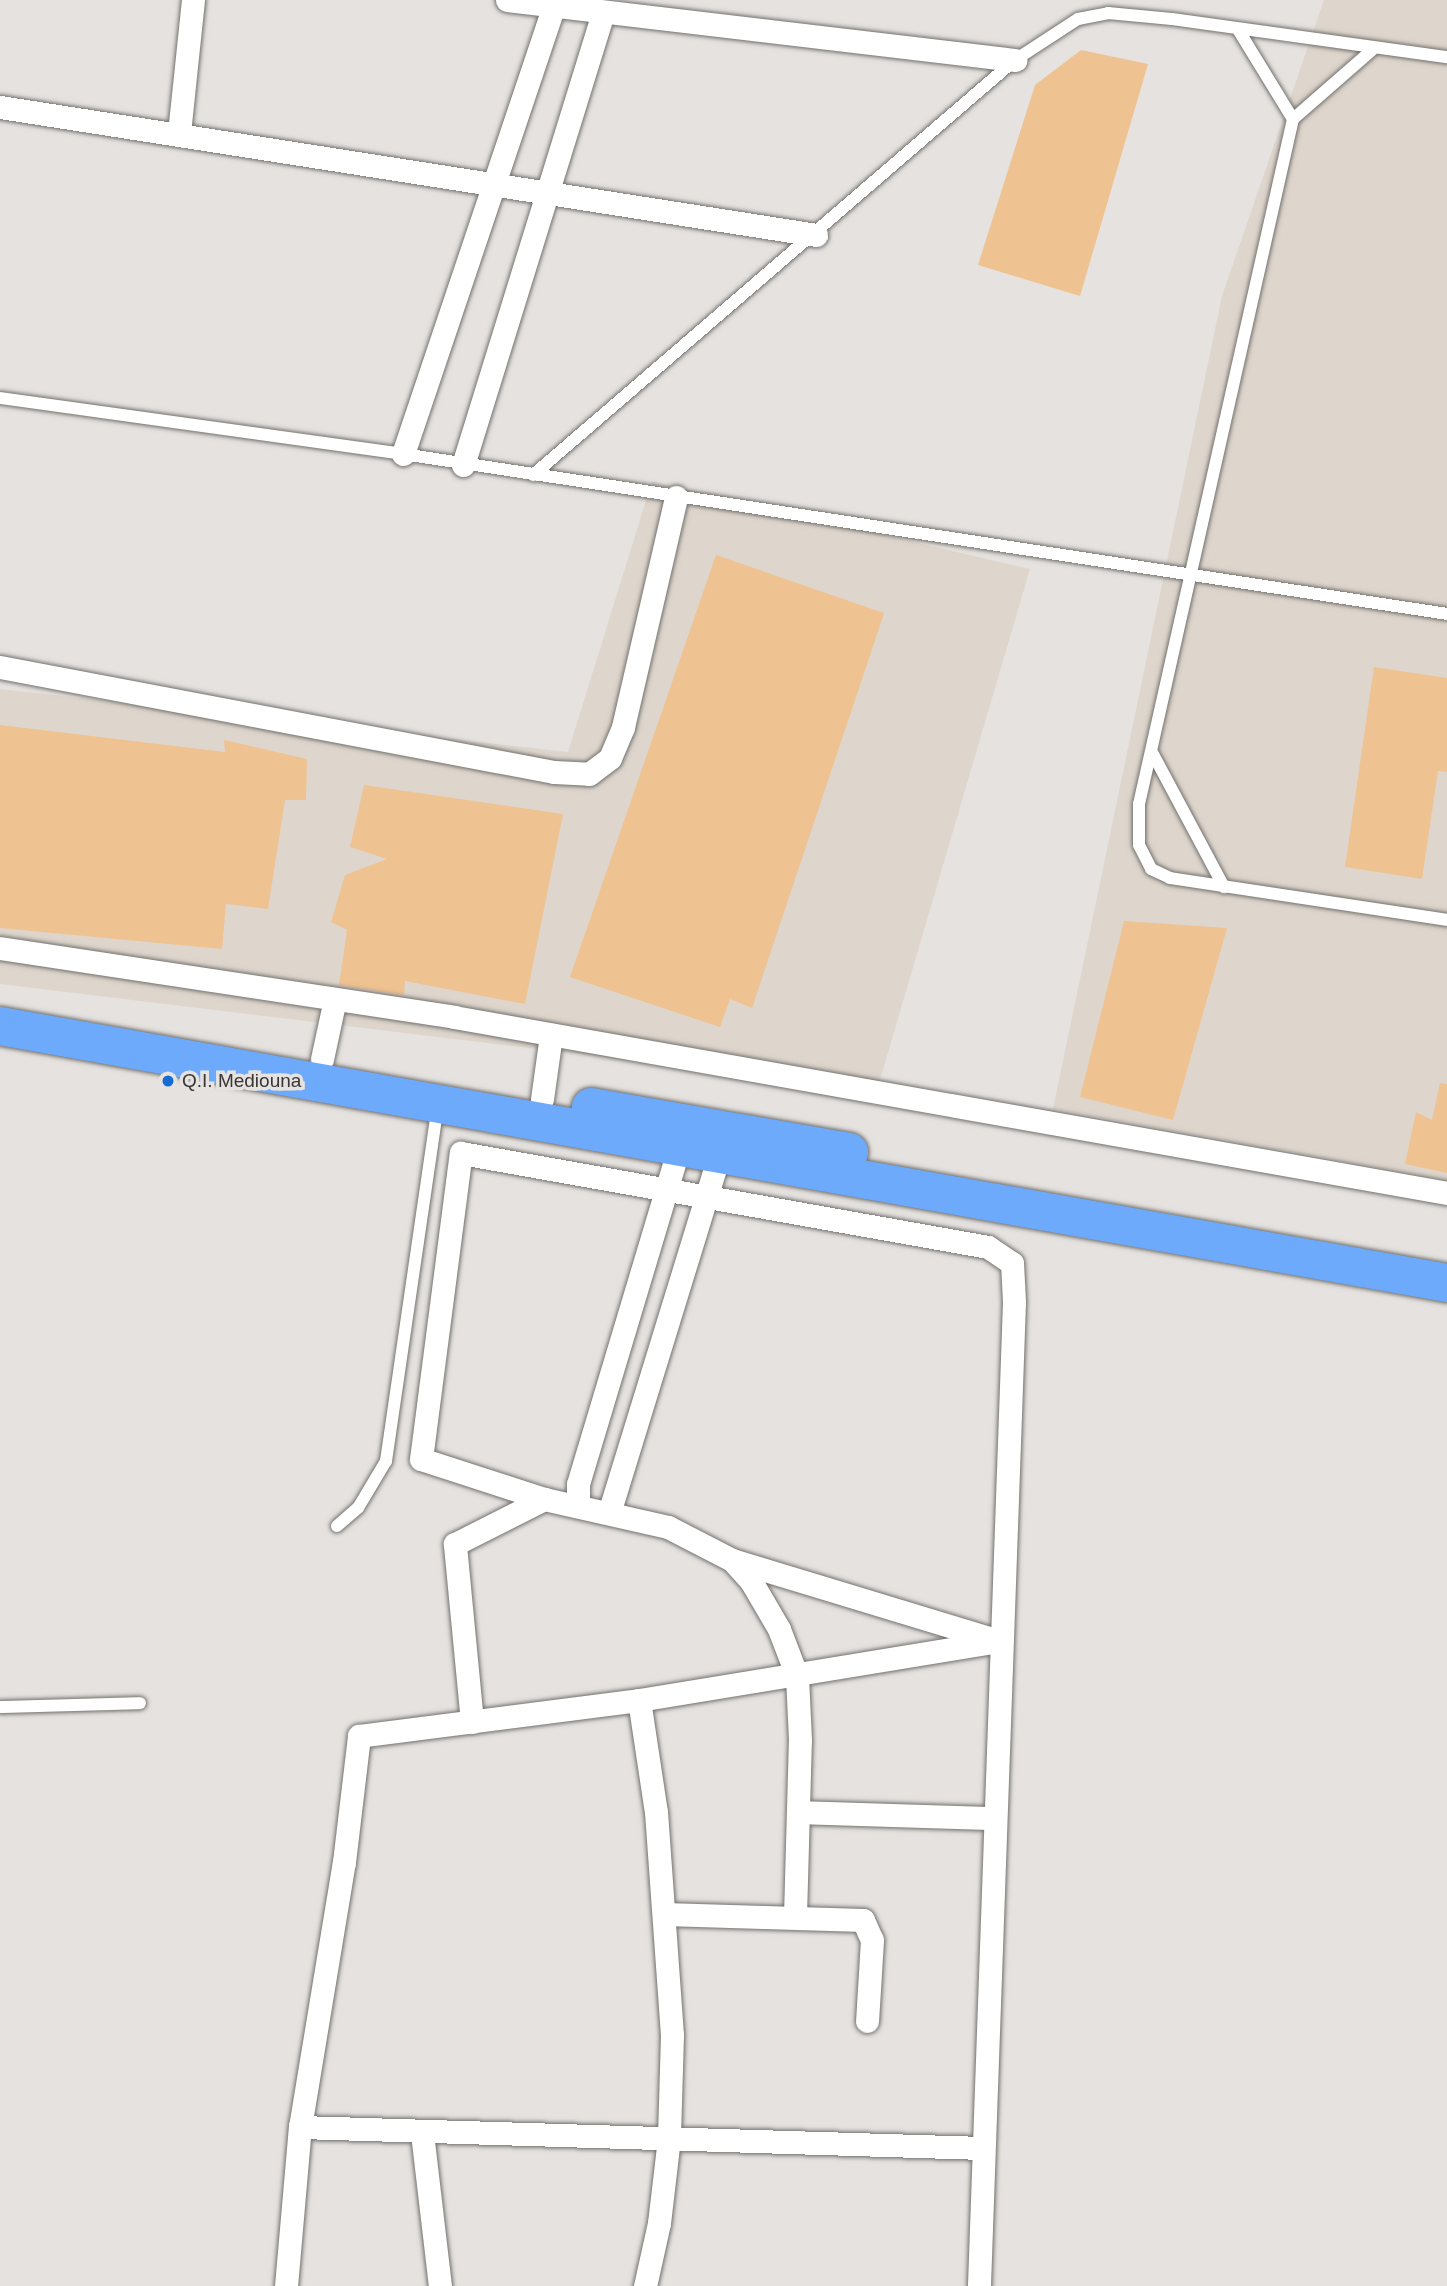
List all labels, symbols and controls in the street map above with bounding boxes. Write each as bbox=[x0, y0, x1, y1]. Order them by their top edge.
place label: Q.I. Mediouna bbox=[182, 1070, 301, 1092]
marker: Q.I. Mediouna bbox=[160, 1073, 176, 1089]

